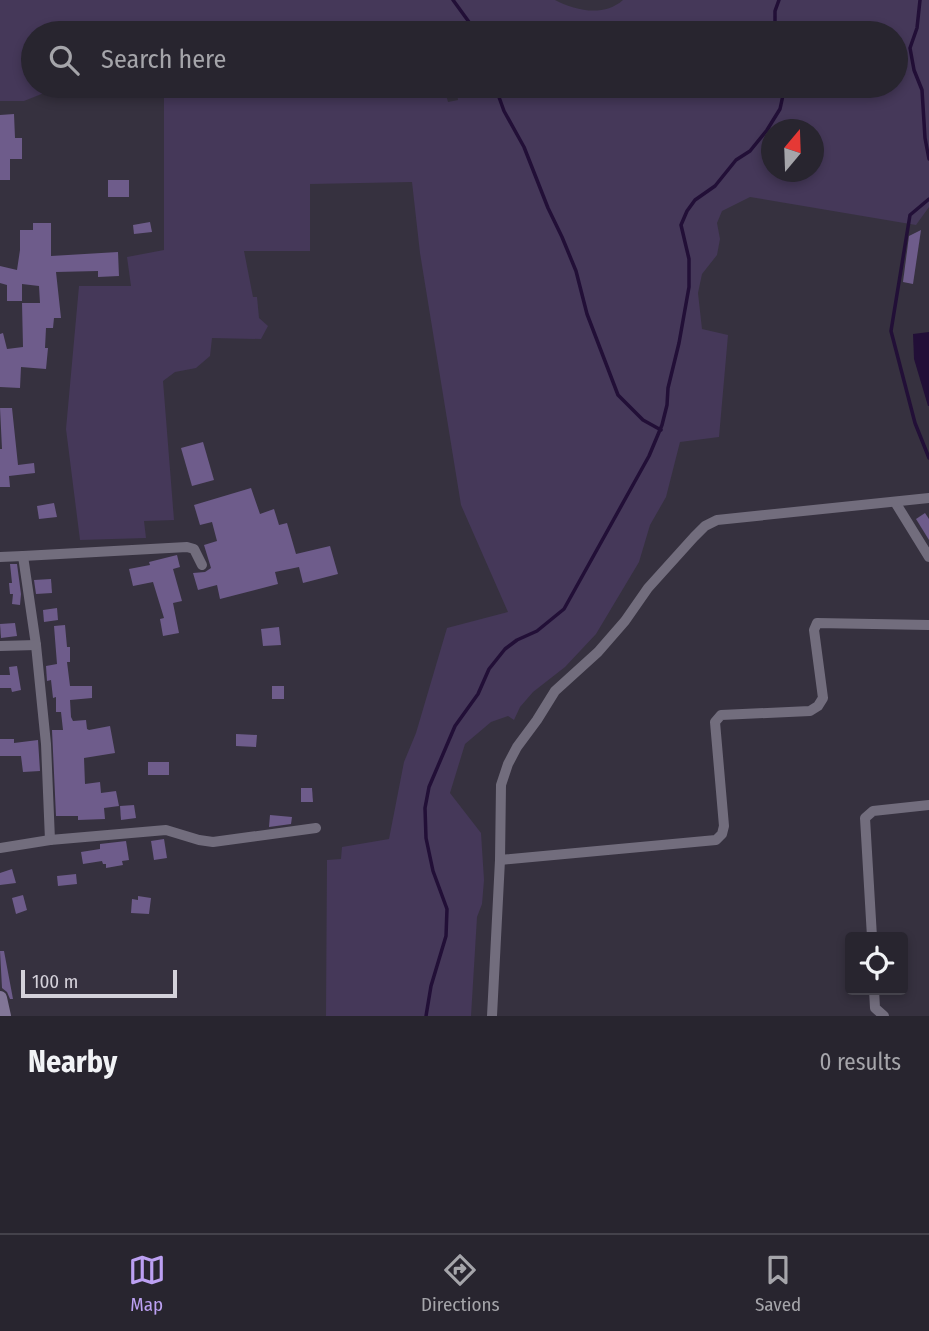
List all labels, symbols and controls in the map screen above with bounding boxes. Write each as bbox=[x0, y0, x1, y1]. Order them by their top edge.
search box bbox=[21, 21, 908, 98]
icon: search bbox=[45, 41, 83, 79]
text: Search here bbox=[101, 44, 226, 75]
north arrow bbox=[761, 119, 824, 182]
map controls bbox=[845, 932, 908, 995]
button: locate bbox=[845, 932, 908, 995]
scale bar bbox=[21, 967, 177, 999]
text: 100 m bbox=[32, 970, 78, 993]
text: Nearby bbox=[28, 1044, 117, 1080]
text: 0 results bbox=[820, 1048, 901, 1076]
tab: Map bbox=[128, 1251, 166, 1316]
tab: Directions bbox=[421, 1251, 500, 1316]
tab: Saved bbox=[755, 1251, 801, 1316]

